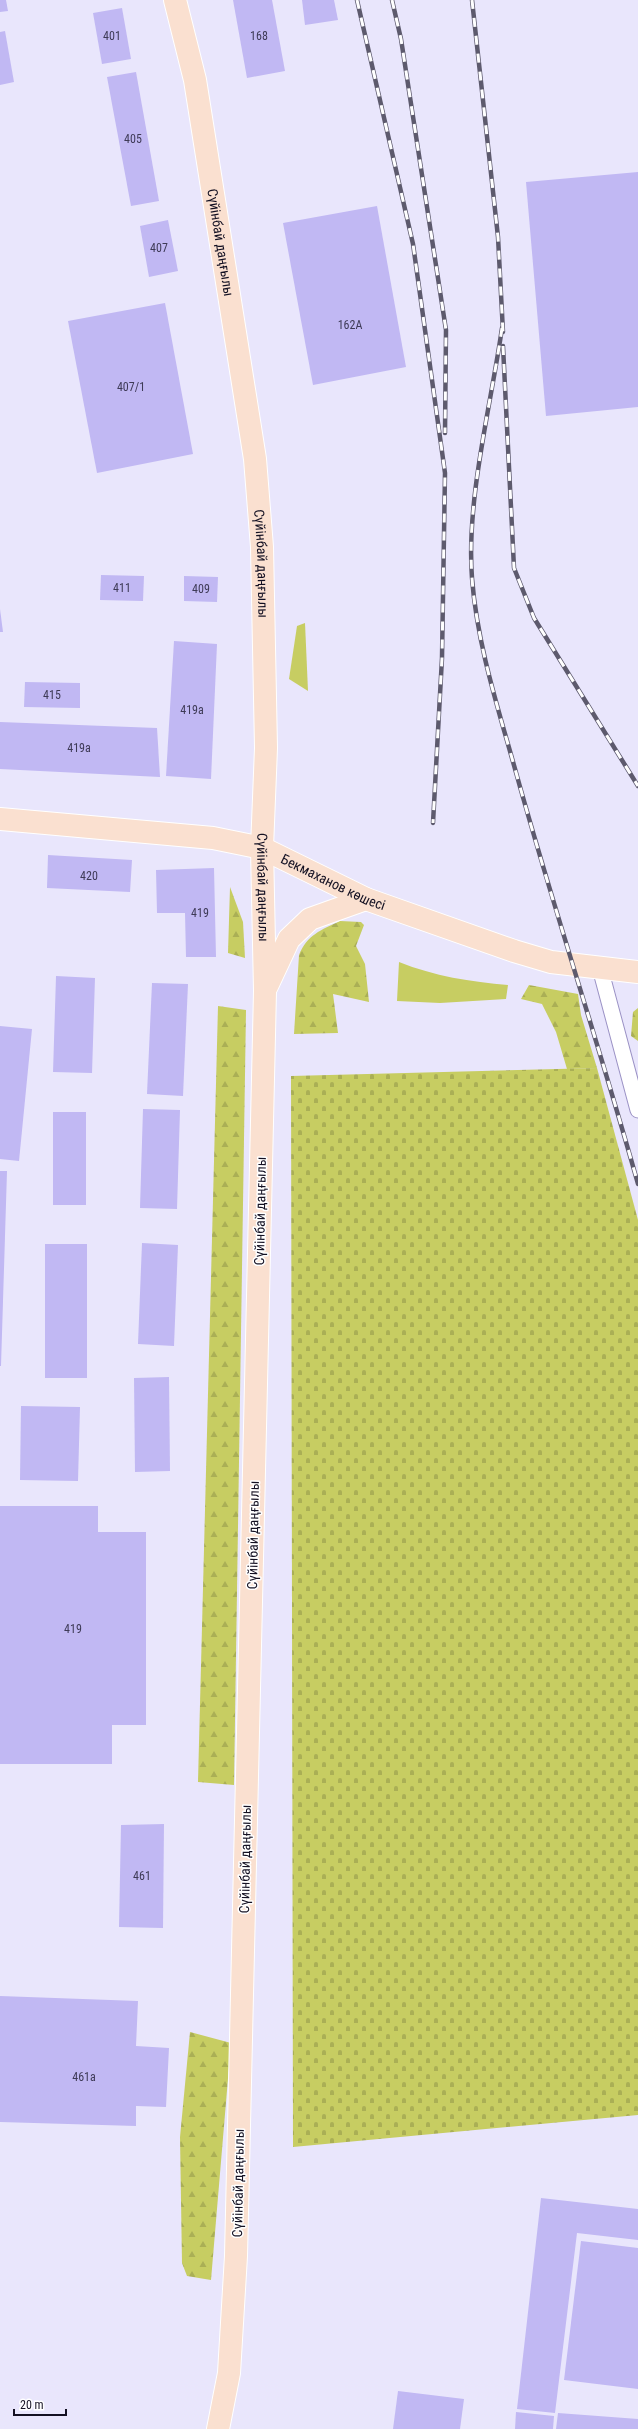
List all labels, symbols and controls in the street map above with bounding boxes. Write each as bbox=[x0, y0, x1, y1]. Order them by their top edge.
house number: 401 bbox=[103, 29, 121, 43]
house number: 168 bbox=[250, 29, 268, 43]
house number: 405 bbox=[124, 132, 142, 146]
street label: Сүйінбай даңғылы bbox=[204, 188, 237, 297]
house number: 407 bbox=[150, 241, 168, 255]
house number: 162А bbox=[338, 318, 362, 332]
house number: 407/1 bbox=[117, 380, 145, 394]
street label: Сүйінбай даңғылы bbox=[251, 509, 271, 618]
house number: 411 bbox=[113, 581, 131, 595]
house number: 409 bbox=[192, 582, 210, 596]
house number: 415 bbox=[43, 688, 61, 702]
house number: 419а bbox=[180, 703, 204, 717]
house number: 419а bbox=[67, 741, 91, 755]
street label: Сүйінбай даңғылы bbox=[254, 833, 272, 942]
street label: Бекмаханов көшесі bbox=[278, 851, 388, 913]
house number: 420 bbox=[80, 869, 98, 883]
house number: 419 bbox=[191, 906, 209, 920]
street label: Сүйінбай даңғылы bbox=[251, 1157, 269, 1265]
street label: Сүйінбай даңғылы bbox=[244, 1481, 262, 1589]
house number: 419 bbox=[64, 1622, 82, 1636]
street label: Сүйінбай даңғылы bbox=[236, 1805, 254, 1913]
house number: 461 bbox=[133, 1869, 151, 1883]
house number: 461а bbox=[72, 2070, 96, 2084]
street label: Сүйінбай даңғылы bbox=[229, 2129, 247, 2237]
scale bar bbox=[14, 2391, 66, 2417]
text: 20 m bbox=[20, 2398, 44, 2412]

